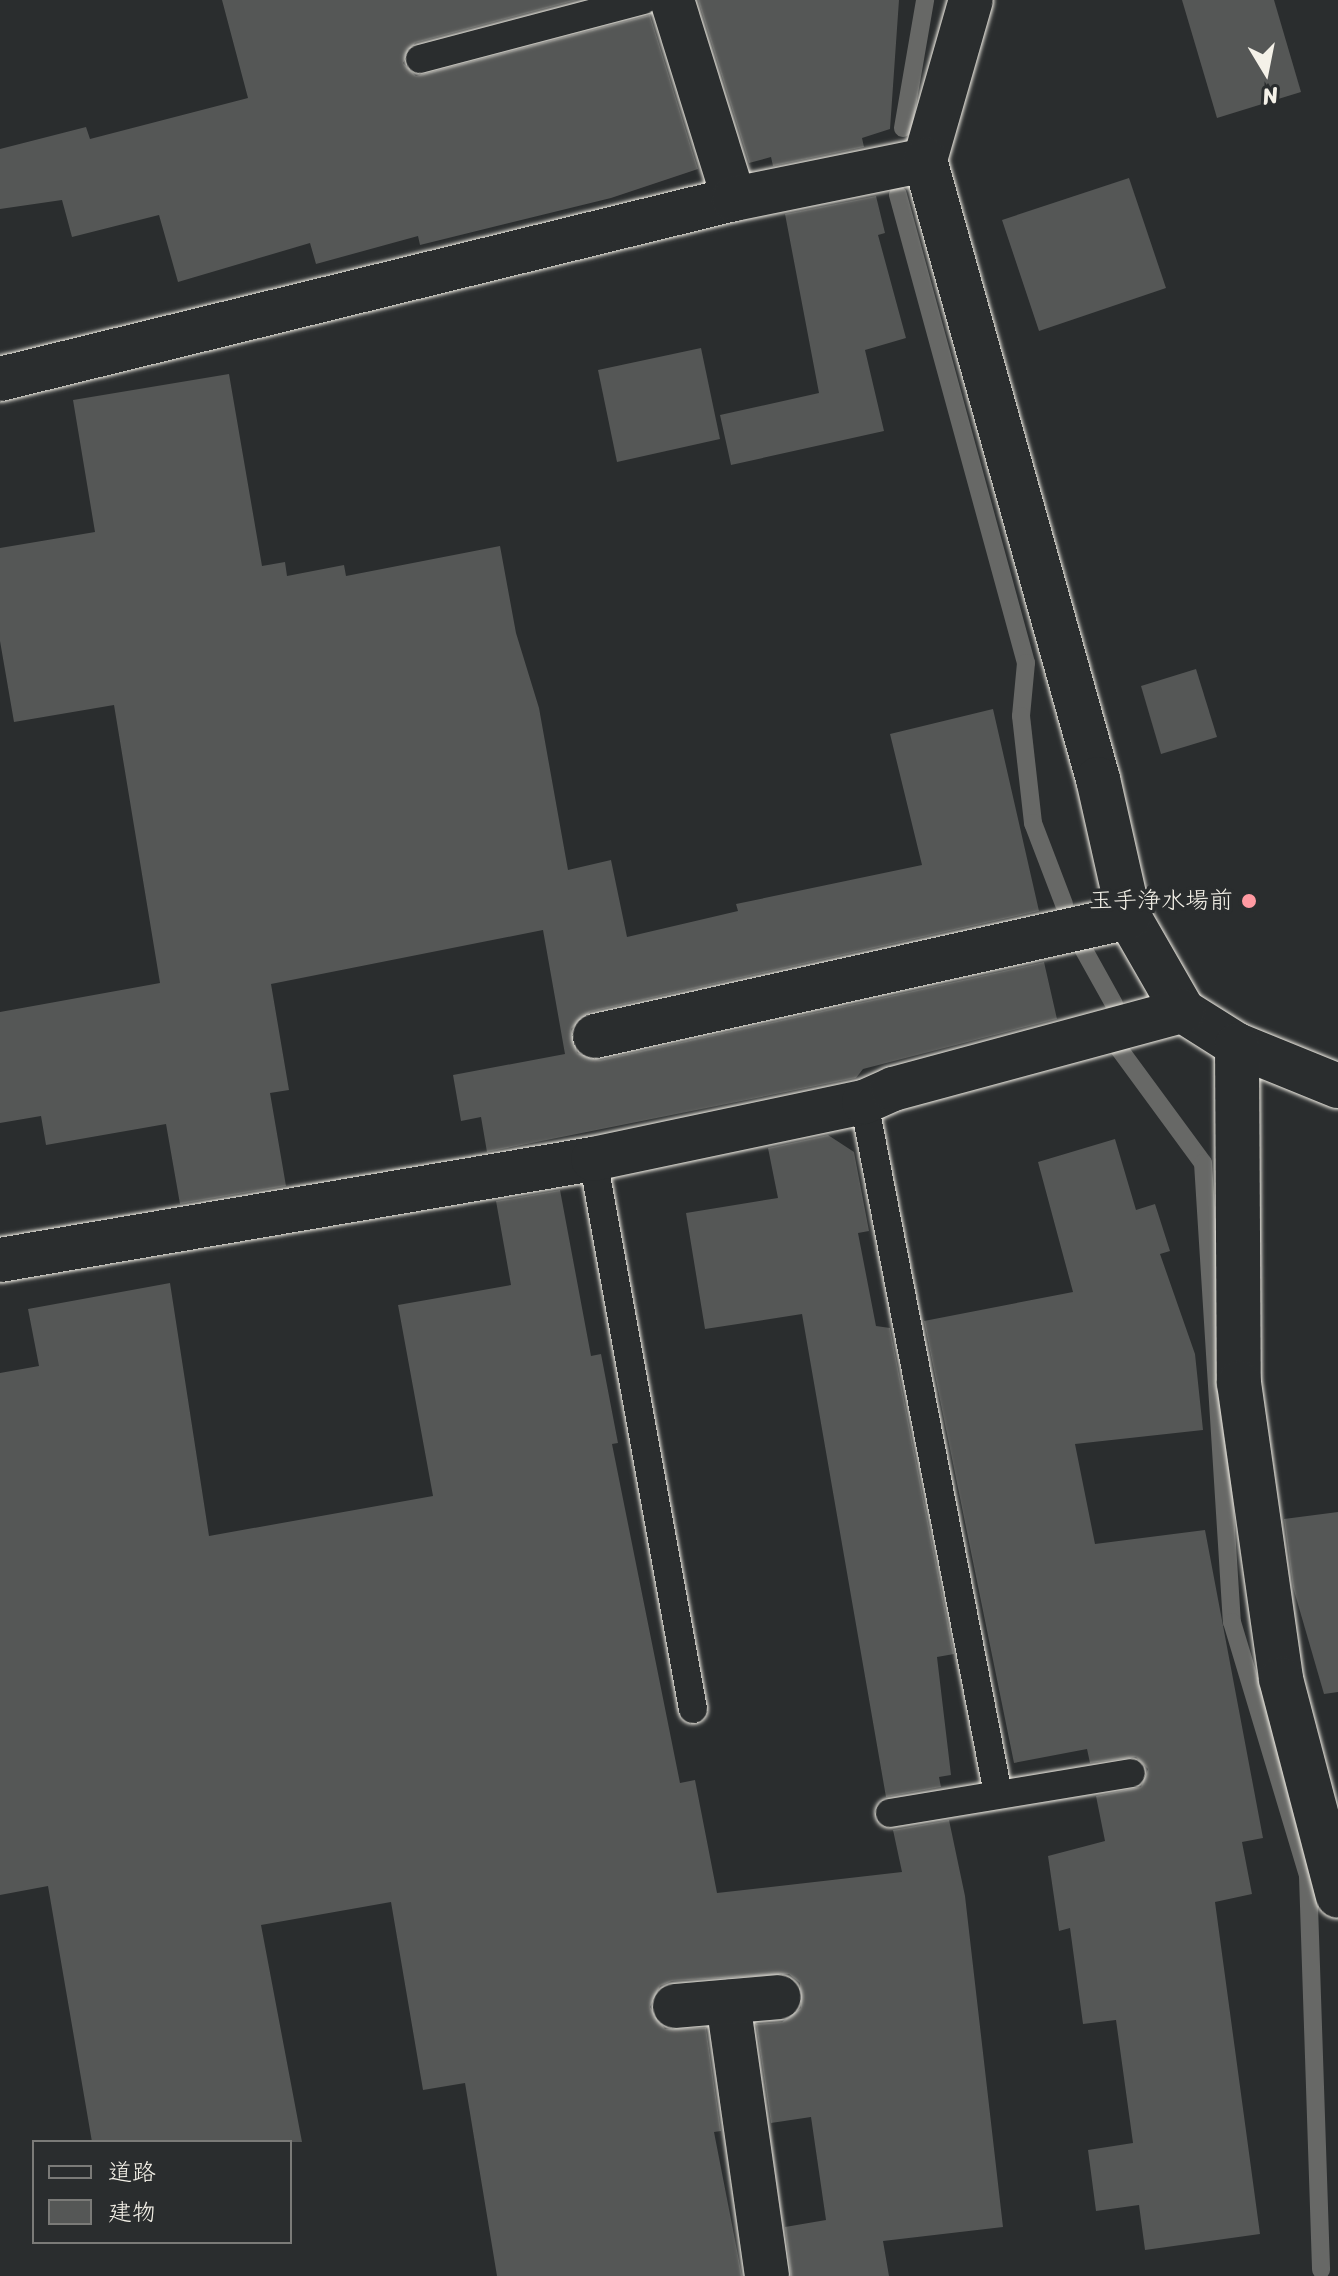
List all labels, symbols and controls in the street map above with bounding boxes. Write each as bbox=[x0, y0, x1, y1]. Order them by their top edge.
north arrow bbox=[1226, 32, 1306, 112]
text: N bbox=[1259, 76, 1281, 117]
place label: 玉手浄水場前 bbox=[1089, 887, 1233, 915]
marker: 玉手浄水場前 bbox=[1240, 892, 1258, 910]
legend bbox=[32, 2140, 292, 2244]
text: 道路 bbox=[108, 2151, 156, 2193]
text: 建物 bbox=[108, 2191, 156, 2233]

